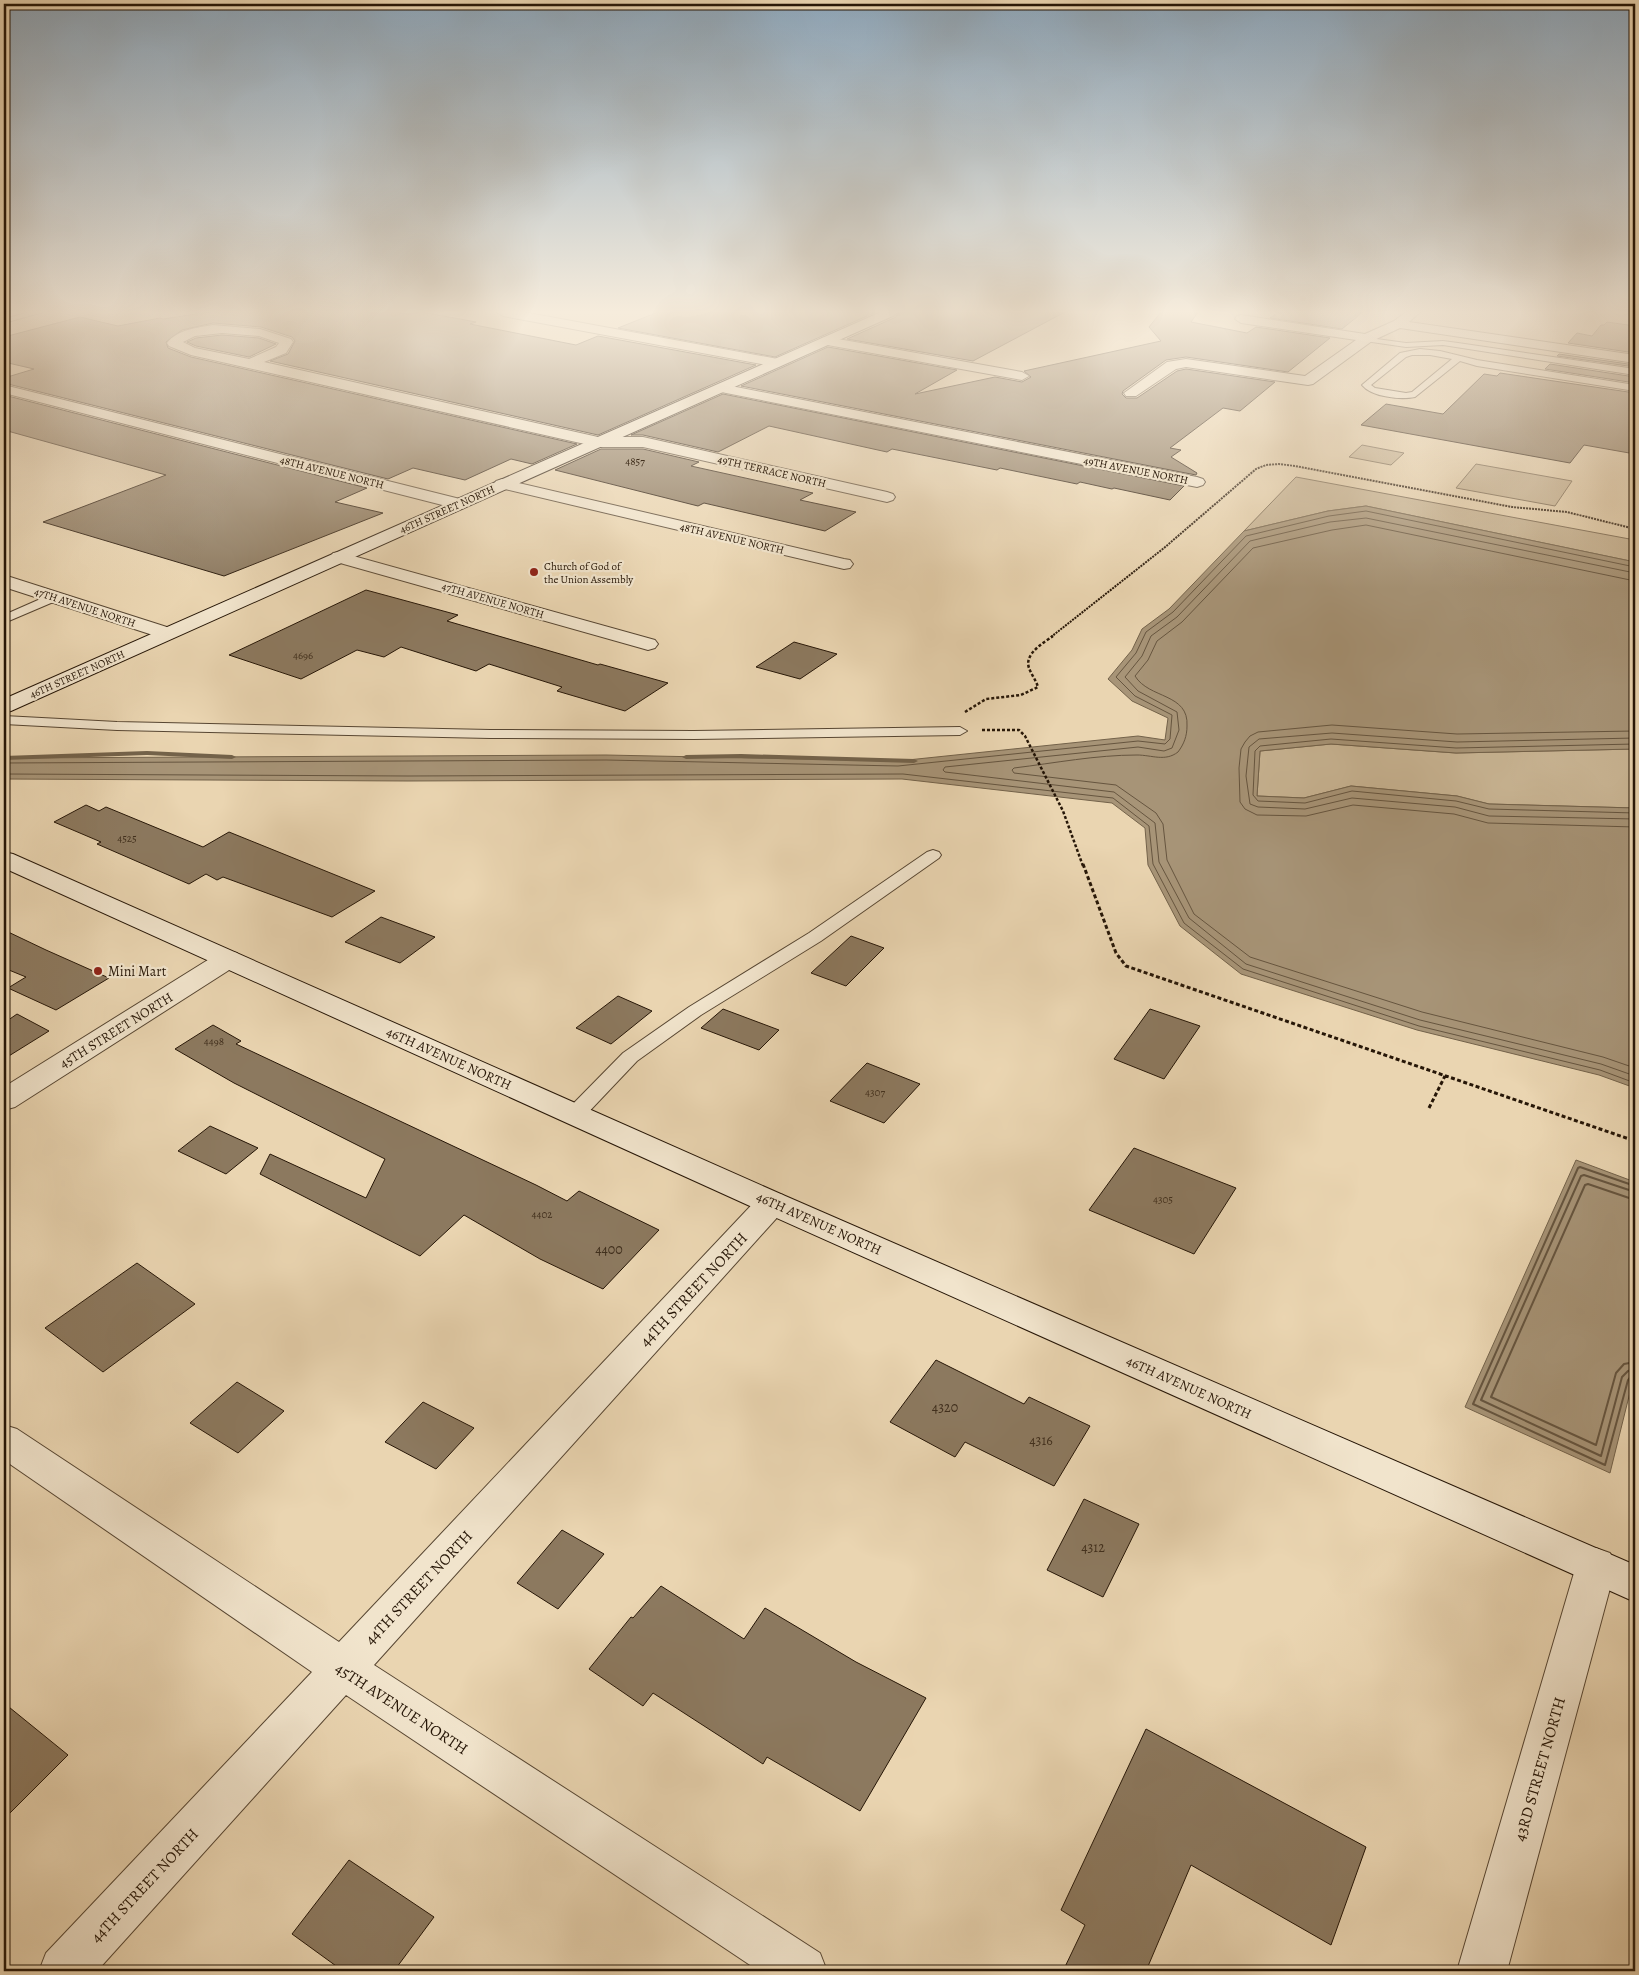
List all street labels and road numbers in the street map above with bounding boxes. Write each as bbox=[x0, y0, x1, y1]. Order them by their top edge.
street label: 48TH AVENUE NORTH bbox=[278, 452, 385, 493]
street label: 49TH TERRACE NORTH bbox=[716, 452, 828, 491]
street label: 49TH AVENUE NORTH bbox=[1082, 453, 1189, 488]
street label: 46TH STREET NORTH bbox=[397, 482, 497, 537]
street label: 48TH AVENUE NORTH bbox=[678, 519, 786, 558]
street label: 47TH AVENUE NORTH bbox=[440, 579, 546, 622]
street label: 47TH AVENUE NORTH bbox=[32, 584, 138, 631]
street label: 46TH STREET NORTH bbox=[27, 647, 127, 702]
street label: 45TH STREET NORTH bbox=[56, 988, 177, 1073]
street label: 46TH AVENUE NORTH bbox=[383, 1022, 514, 1095]
street label: 46TH AVENUE NORTH bbox=[753, 1187, 884, 1260]
street label: 44TH STREET NORTH bbox=[635, 1228, 753, 1352]
street label: 46TH AVENUE NORTH bbox=[1123, 1351, 1254, 1424]
street label: 44TH STREET NORTH bbox=[360, 1526, 478, 1650]
street label: 45TH AVENUE NORTH bbox=[331, 1658, 472, 1760]
street label: 43RD STREET NORTH bbox=[1509, 1695, 1571, 1844]
street label: 44TH STREET NORTH bbox=[86, 1824, 204, 1948]

